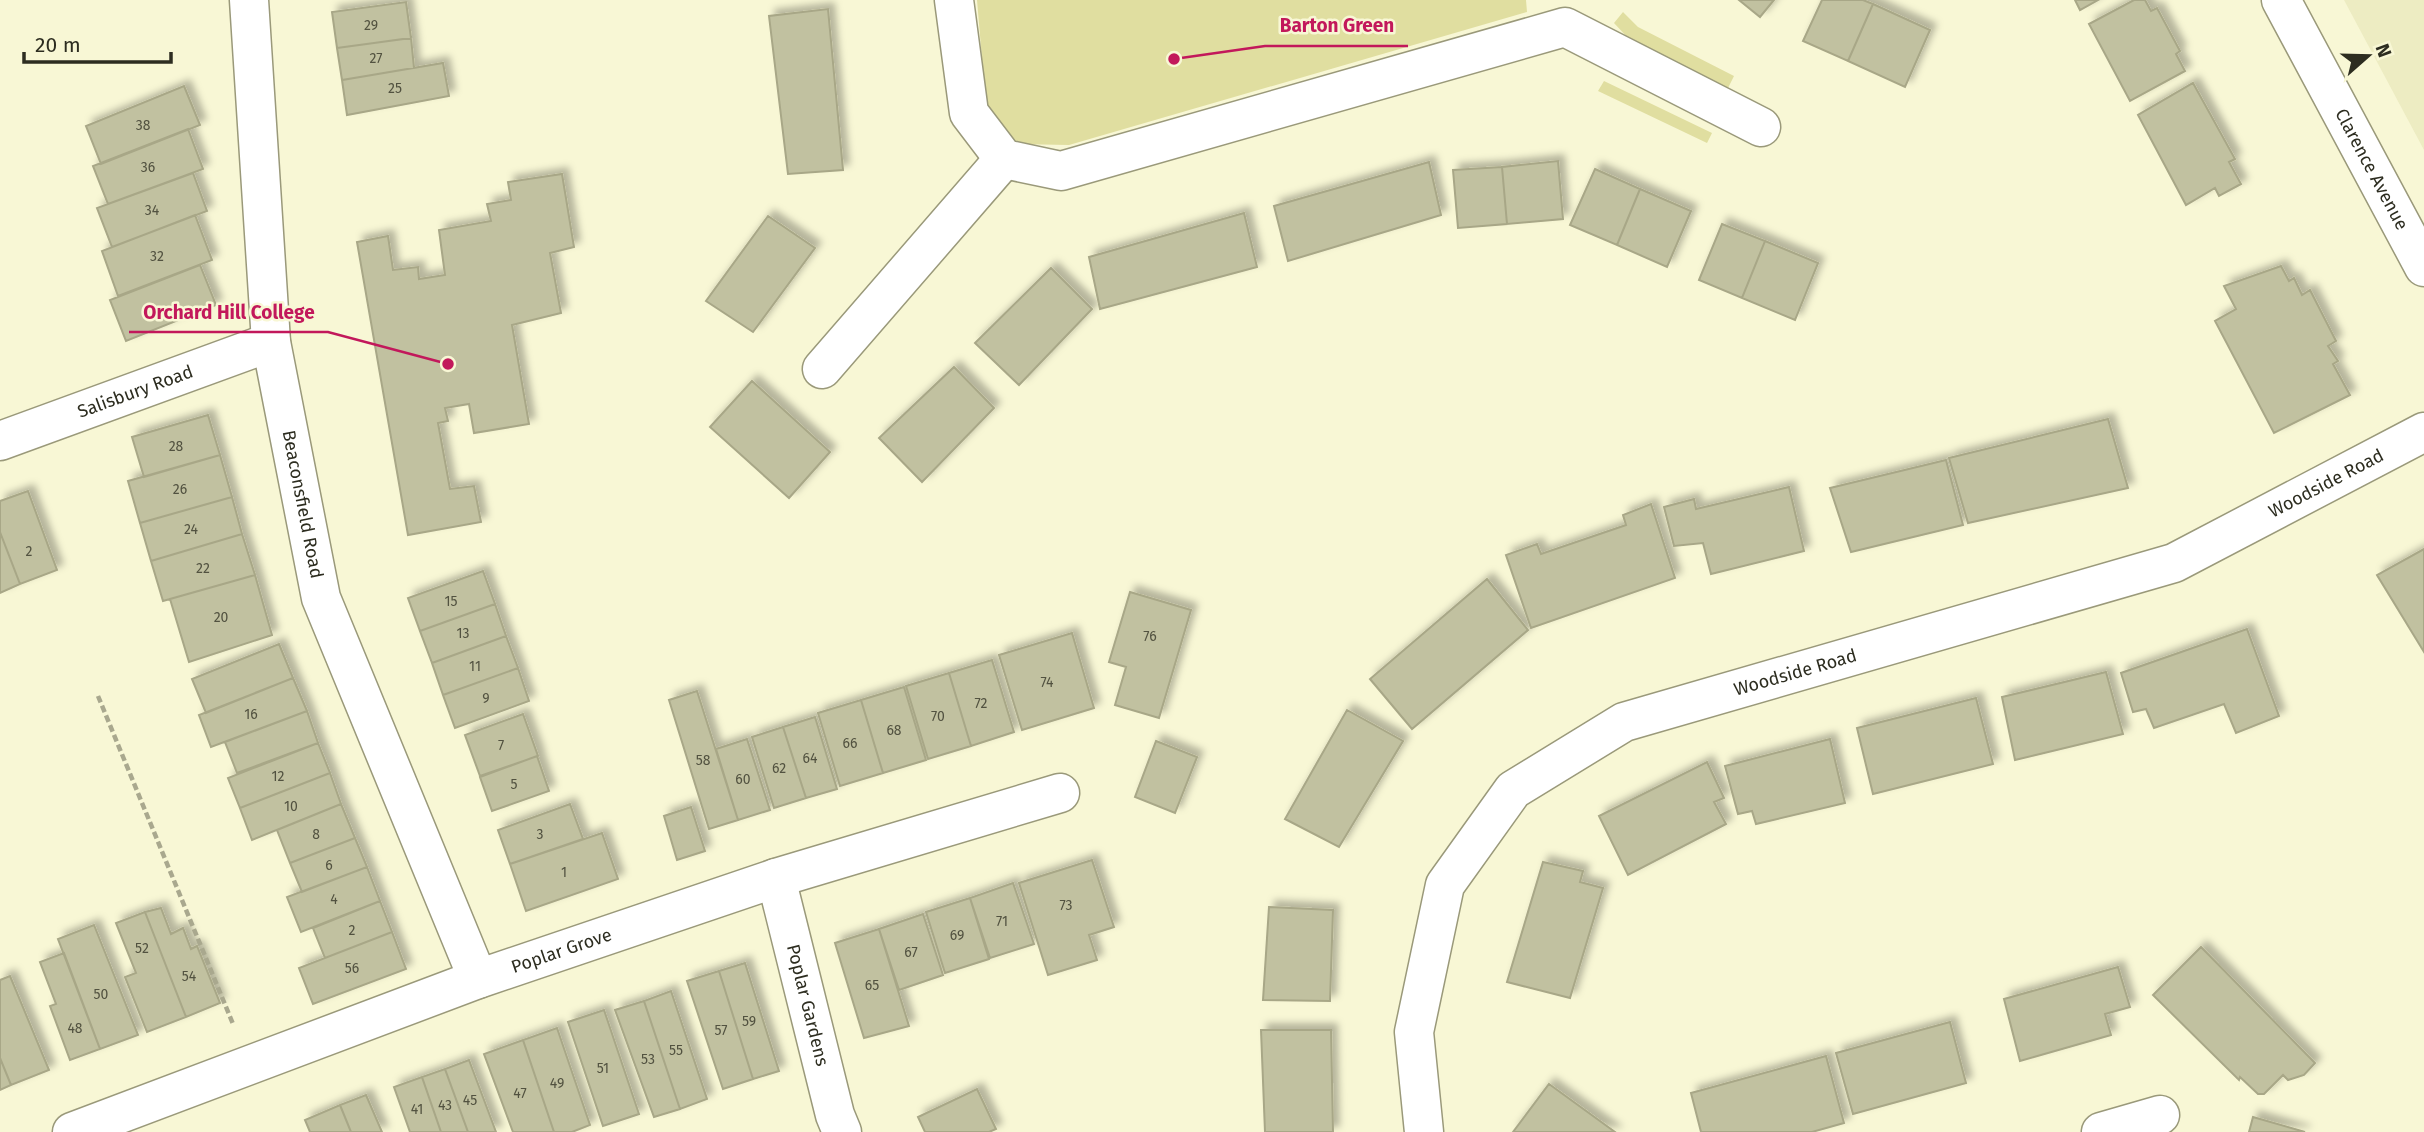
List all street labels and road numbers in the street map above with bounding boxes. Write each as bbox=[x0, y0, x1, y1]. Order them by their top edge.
street label: Clarence Avenue bbox=[2330, 105, 2413, 234]
street label: Salisbury Road bbox=[74, 360, 196, 423]
street label: Beaconsfield Road bbox=[277, 428, 328, 580]
street label: Woodside Road bbox=[2265, 444, 2387, 522]
street label: Woodside Road bbox=[1731, 644, 1859, 701]
street label: Poplar Grove bbox=[508, 923, 615, 978]
street label: Poplar Gardens bbox=[782, 942, 833, 1068]

